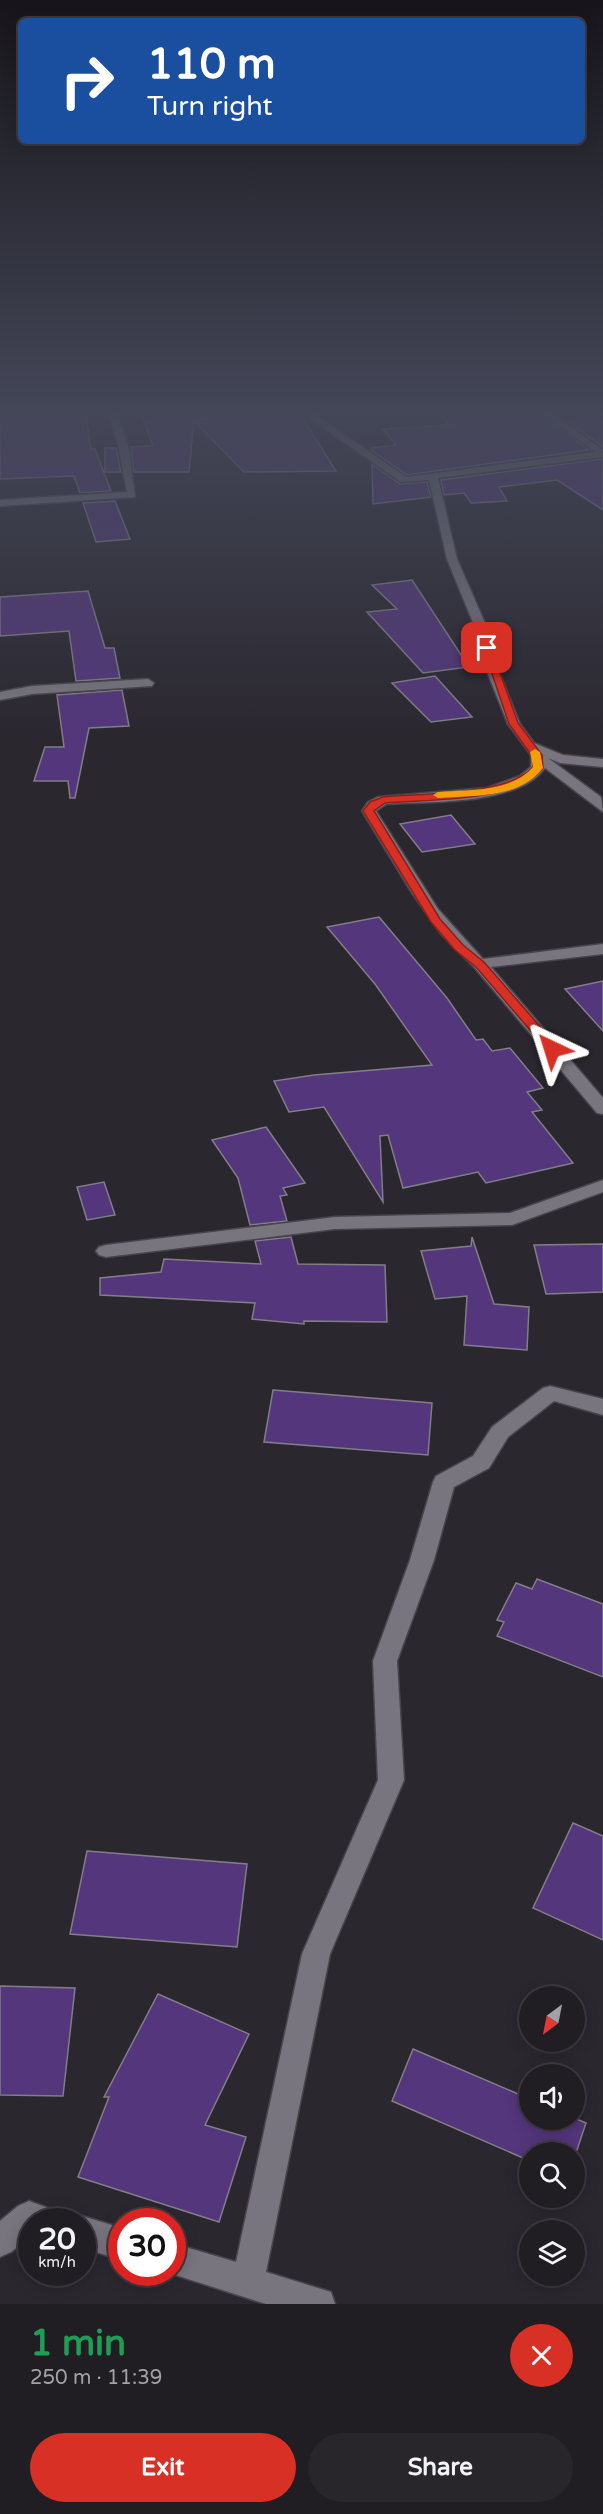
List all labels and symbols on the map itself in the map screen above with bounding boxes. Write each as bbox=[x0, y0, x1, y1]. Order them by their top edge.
pin bbox=[461, 622, 512, 673]
position arrow bbox=[520, 1017, 584, 1081]
north arrow bbox=[519, 1986, 585, 2052]
speed limit sign: 30 bbox=[108, 2208, 186, 2286]

